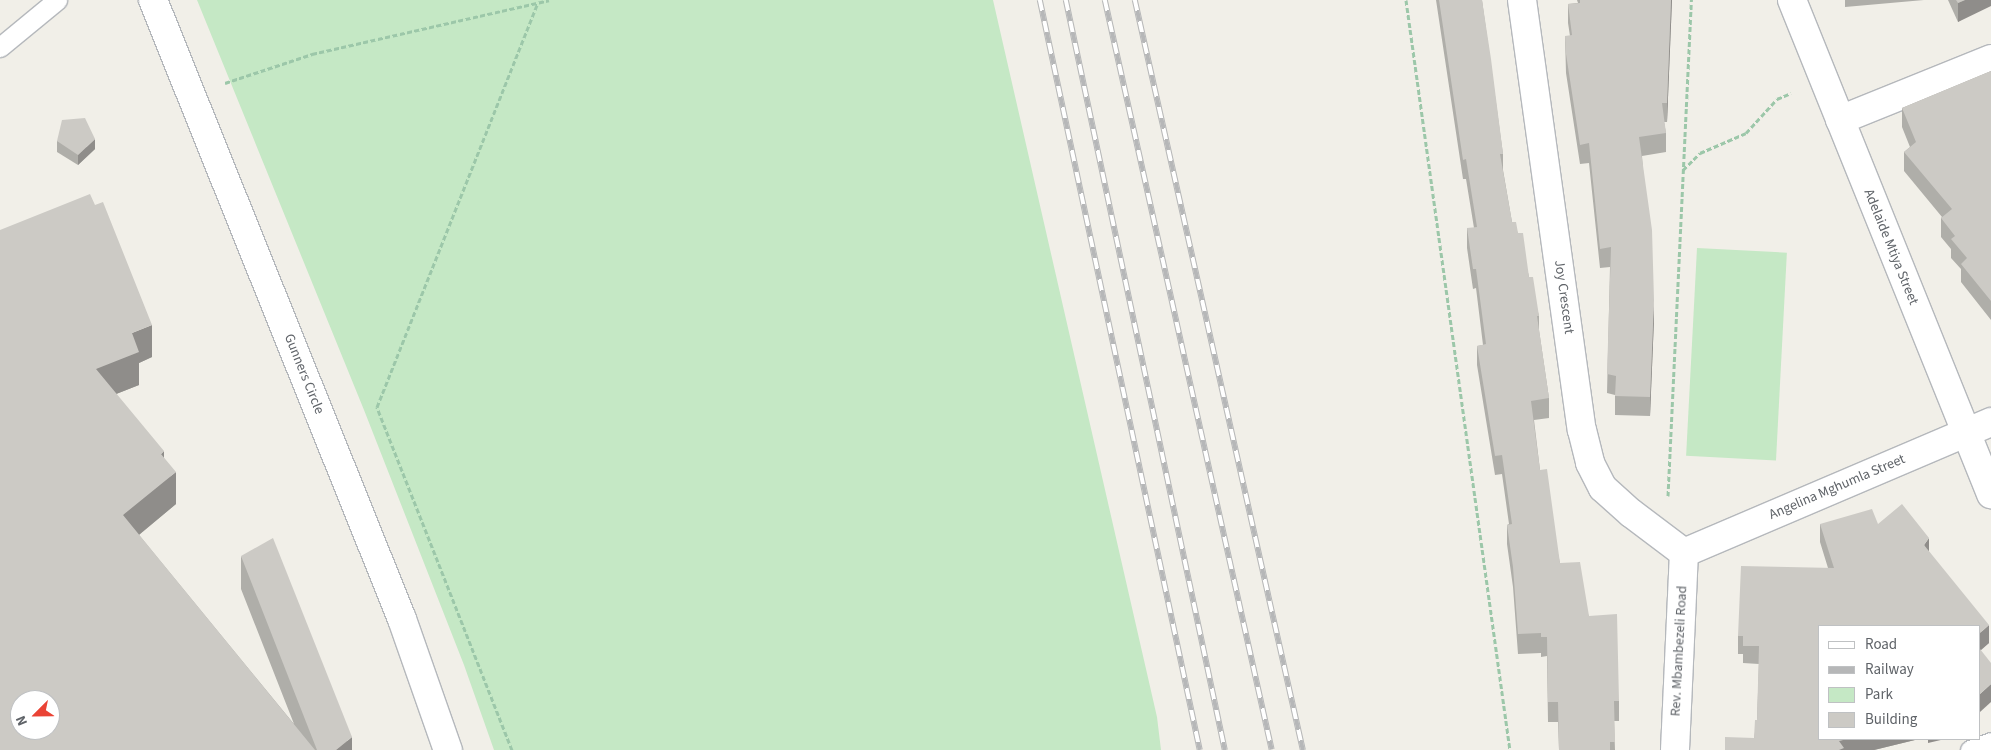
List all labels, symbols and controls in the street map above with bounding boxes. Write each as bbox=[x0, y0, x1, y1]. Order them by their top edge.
street label: Adelaide Mtiya Street bbox=[1860, 187, 1922, 307]
street label: Joy Crescent bbox=[1550, 259, 1578, 335]
street label: Gunners Circle bbox=[280, 331, 328, 417]
street label: Angelina Mghumla Street bbox=[1766, 451, 1908, 523]
street label: Rev. Mbambezeli Road bbox=[1667, 585, 1691, 717]
legend bbox=[1818, 625, 1981, 740]
text: Road bbox=[1865, 634, 1897, 655]
text: Railway bbox=[1865, 659, 1914, 680]
text: Park bbox=[1865, 684, 1893, 705]
north arrow bbox=[10, 690, 60, 740]
text: Building bbox=[1865, 709, 1917, 730]
text: N bbox=[11, 712, 33, 729]

